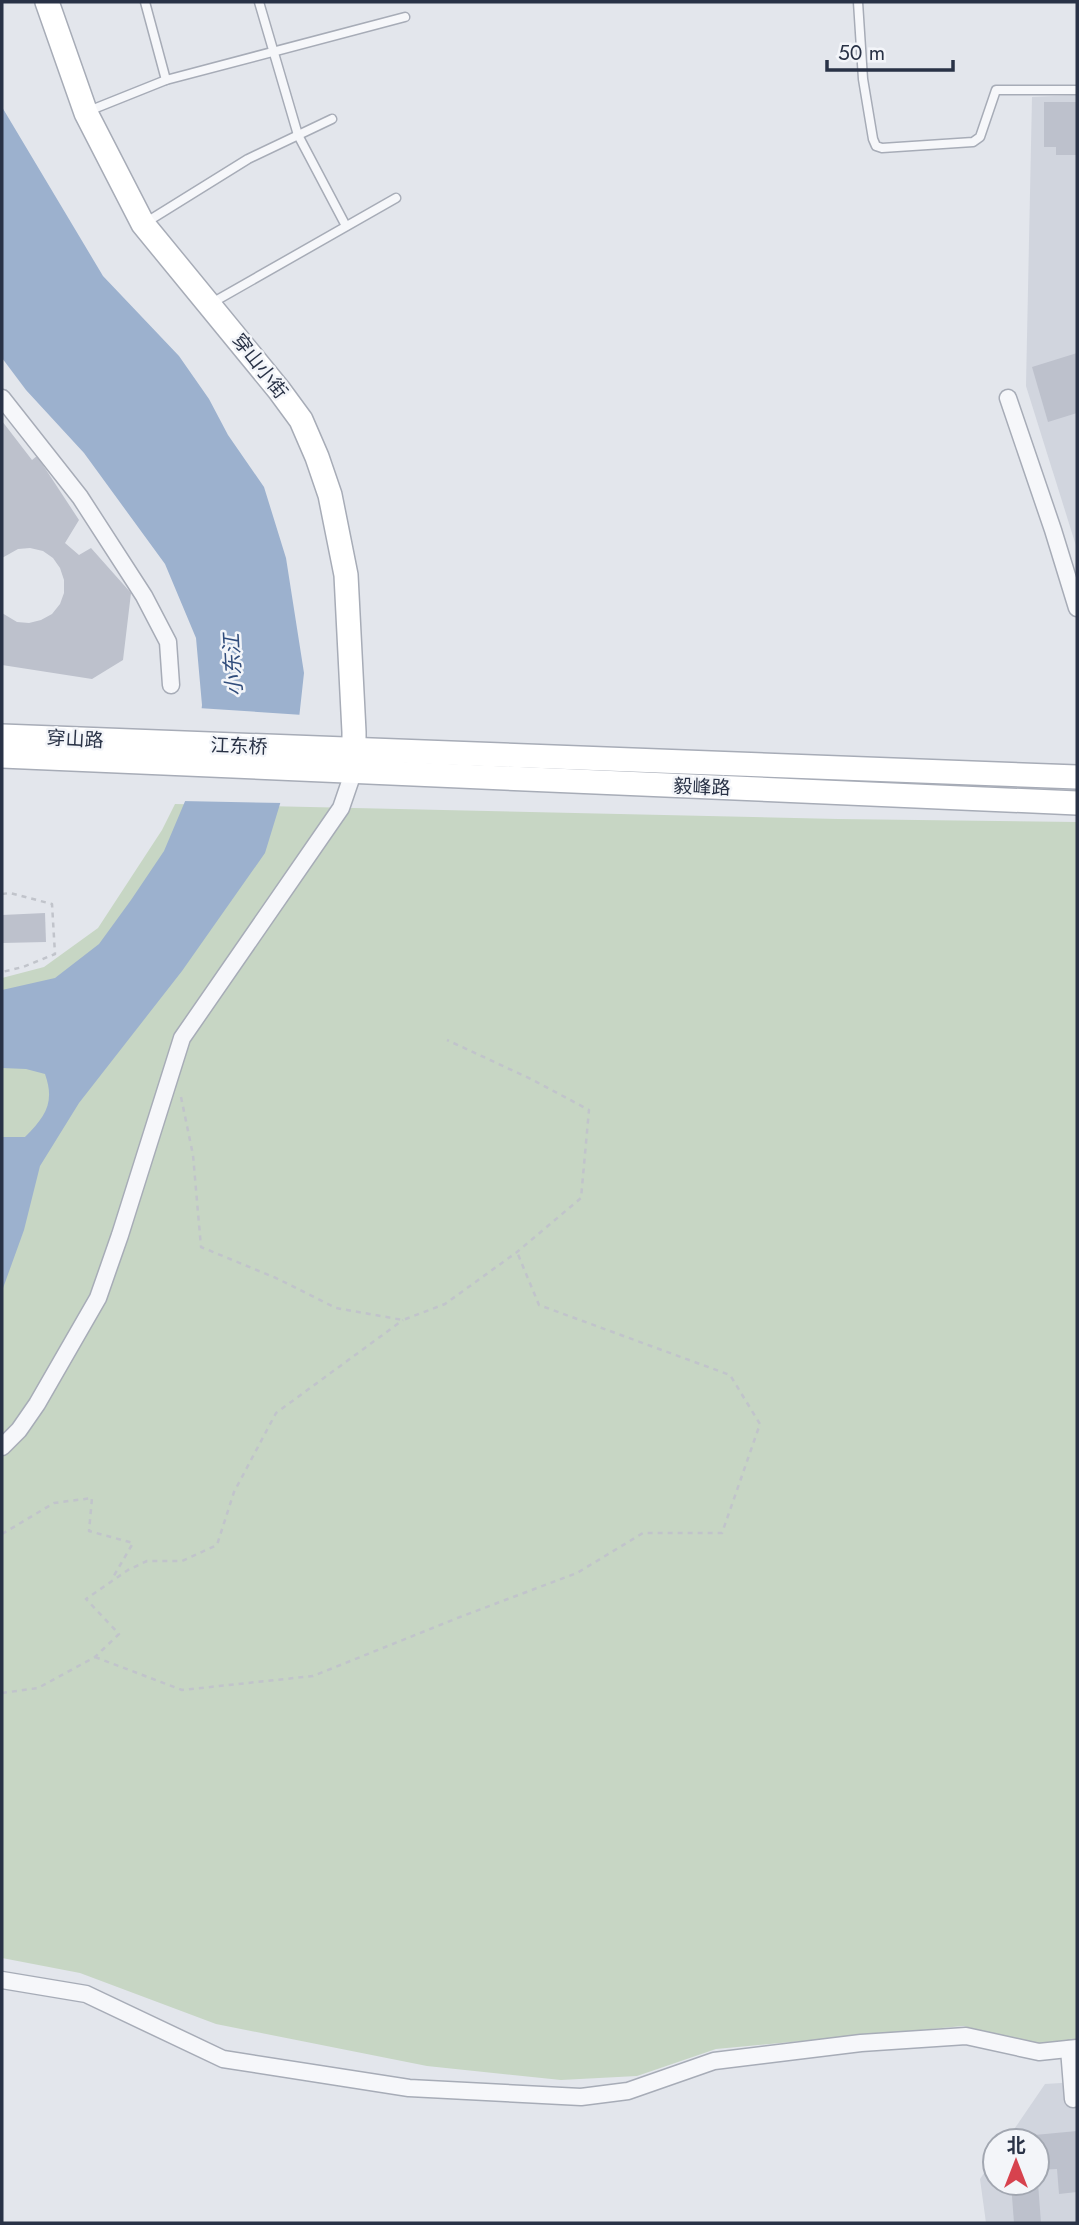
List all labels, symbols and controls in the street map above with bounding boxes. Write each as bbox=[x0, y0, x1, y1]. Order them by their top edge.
scale bar bbox=[827, 28, 953, 72]
text: 50 m bbox=[838, 38, 885, 68]
street label: 穿山小街 bbox=[226, 328, 294, 404]
water label: 小东江 bbox=[216, 631, 250, 697]
street label: 穿山路 bbox=[46, 724, 104, 754]
street label: 江东桥 bbox=[210, 732, 268, 760]
street label: 毅峰路 bbox=[673, 773, 731, 801]
north arrow bbox=[981, 2127, 1051, 2197]
text: 北 bbox=[1006, 2132, 1026, 2159]

